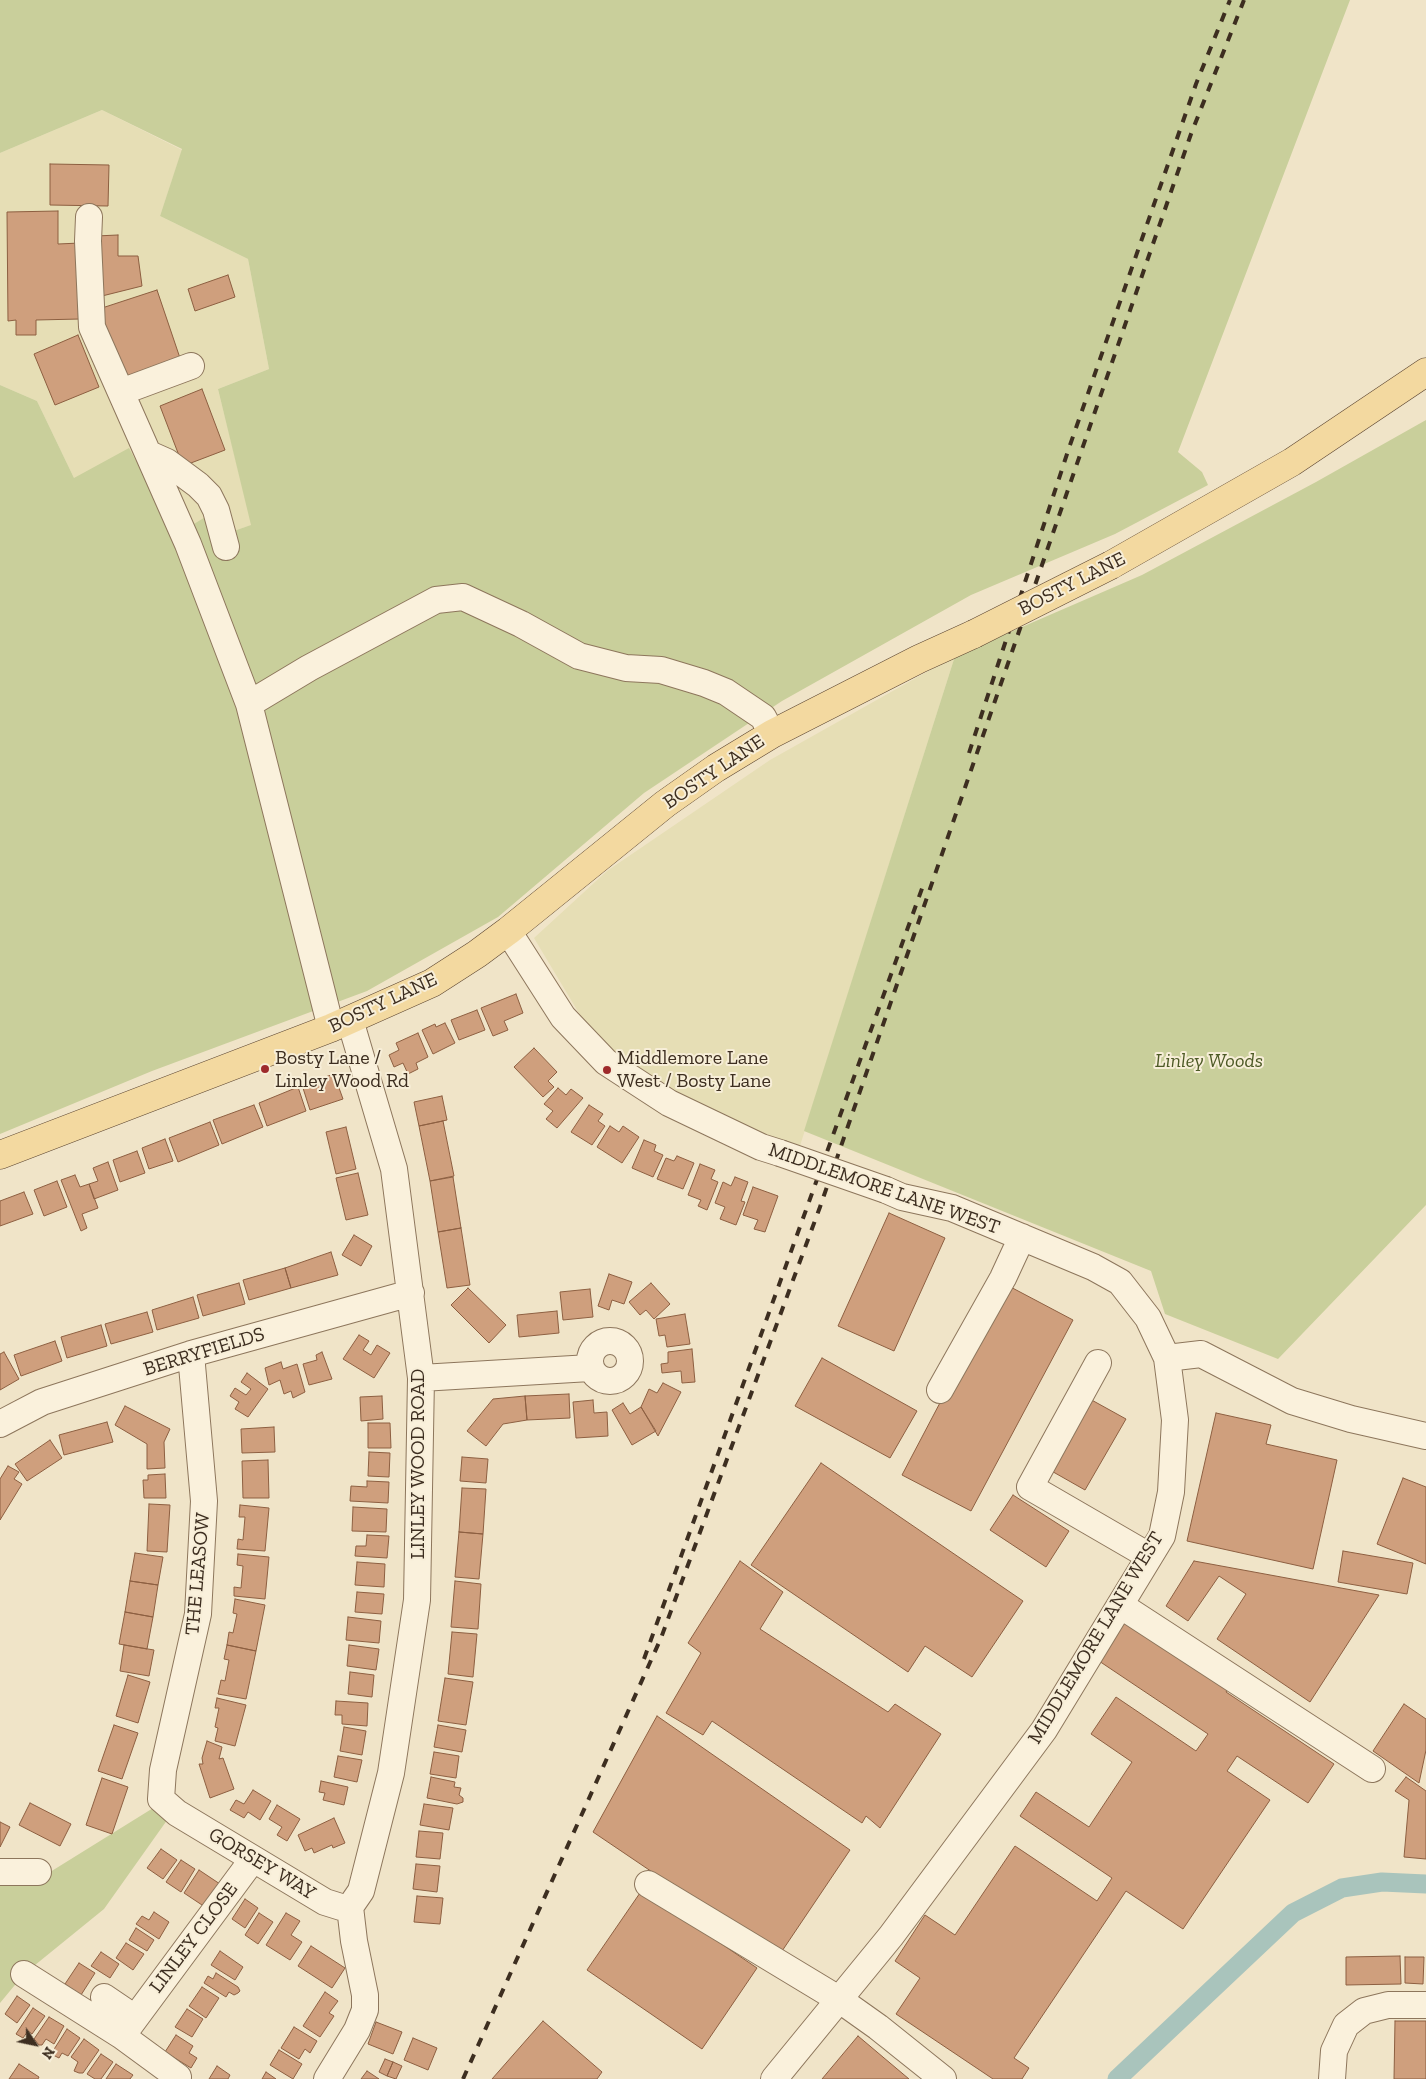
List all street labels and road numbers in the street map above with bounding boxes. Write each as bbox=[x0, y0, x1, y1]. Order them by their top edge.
street label: BOSTY LANE bbox=[1014, 547, 1130, 621]
street label: BOSTY LANE bbox=[659, 729, 769, 815]
street label: BOSTY LANE bbox=[325, 967, 441, 1039]
street label: MIDDLEMORE LANE WEST bbox=[765, 1138, 1003, 1240]
street label: BERRYFIELDS bbox=[141, 1322, 267, 1382]
street label: LINLEY WOOD ROAD bbox=[406, 1369, 430, 1559]
street label: THE LEASOW bbox=[181, 1512, 215, 1636]
street label: MIDDLEMORE LANE WEST bbox=[1023, 1528, 1169, 1748]
street label: GORSEY WAY bbox=[204, 1823, 320, 1905]
street label: LINLEY CLOSE bbox=[145, 1878, 243, 1998]

